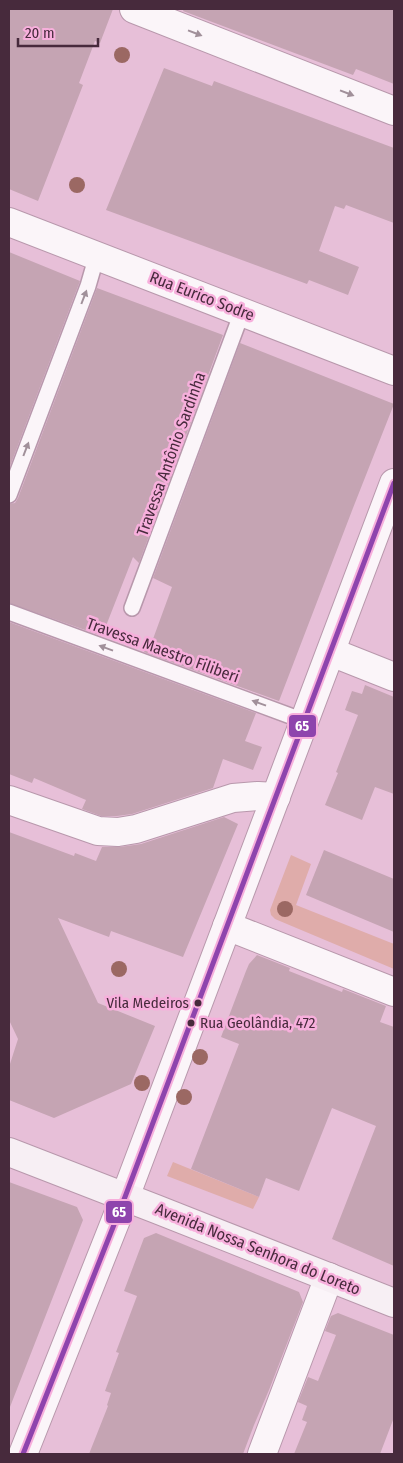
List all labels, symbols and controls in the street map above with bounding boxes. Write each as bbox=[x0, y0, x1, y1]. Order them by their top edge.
scale bar bbox=[18, 15, 98, 47]
text: 20 m bbox=[25, 24, 55, 42]
one-way arrow bbox=[188, 29, 203, 37]
one-way arrow bbox=[339, 89, 354, 97]
street label: Rua Eurico Sodre bbox=[147, 267, 257, 325]
one-way arrow bbox=[80, 289, 88, 304]
street label: Travessa Antônio Sardinha bbox=[133, 369, 210, 538]
one-way arrow bbox=[22, 441, 30, 456]
street label: Travessa Maestro Filiberi bbox=[84, 614, 242, 686]
one-way arrow bbox=[98, 644, 113, 652]
one-way arrow bbox=[251, 699, 266, 706]
line badge: 65 bbox=[288, 714, 317, 738]
text: 65 bbox=[295, 718, 309, 735]
place label: Vila Medeiros bbox=[106, 994, 189, 1012]
marker: Vila Medeiros bbox=[193, 998, 203, 1008]
place label: Rua Geolândia, 472 bbox=[200, 1014, 316, 1032]
marker: Rua Geolândia, 472 bbox=[186, 1018, 196, 1028]
street label: Avenida Nossa Senhora do Loreto bbox=[153, 1199, 363, 1299]
line badge: 65 bbox=[105, 1200, 133, 1224]
text: 65 bbox=[112, 1204, 126, 1221]

